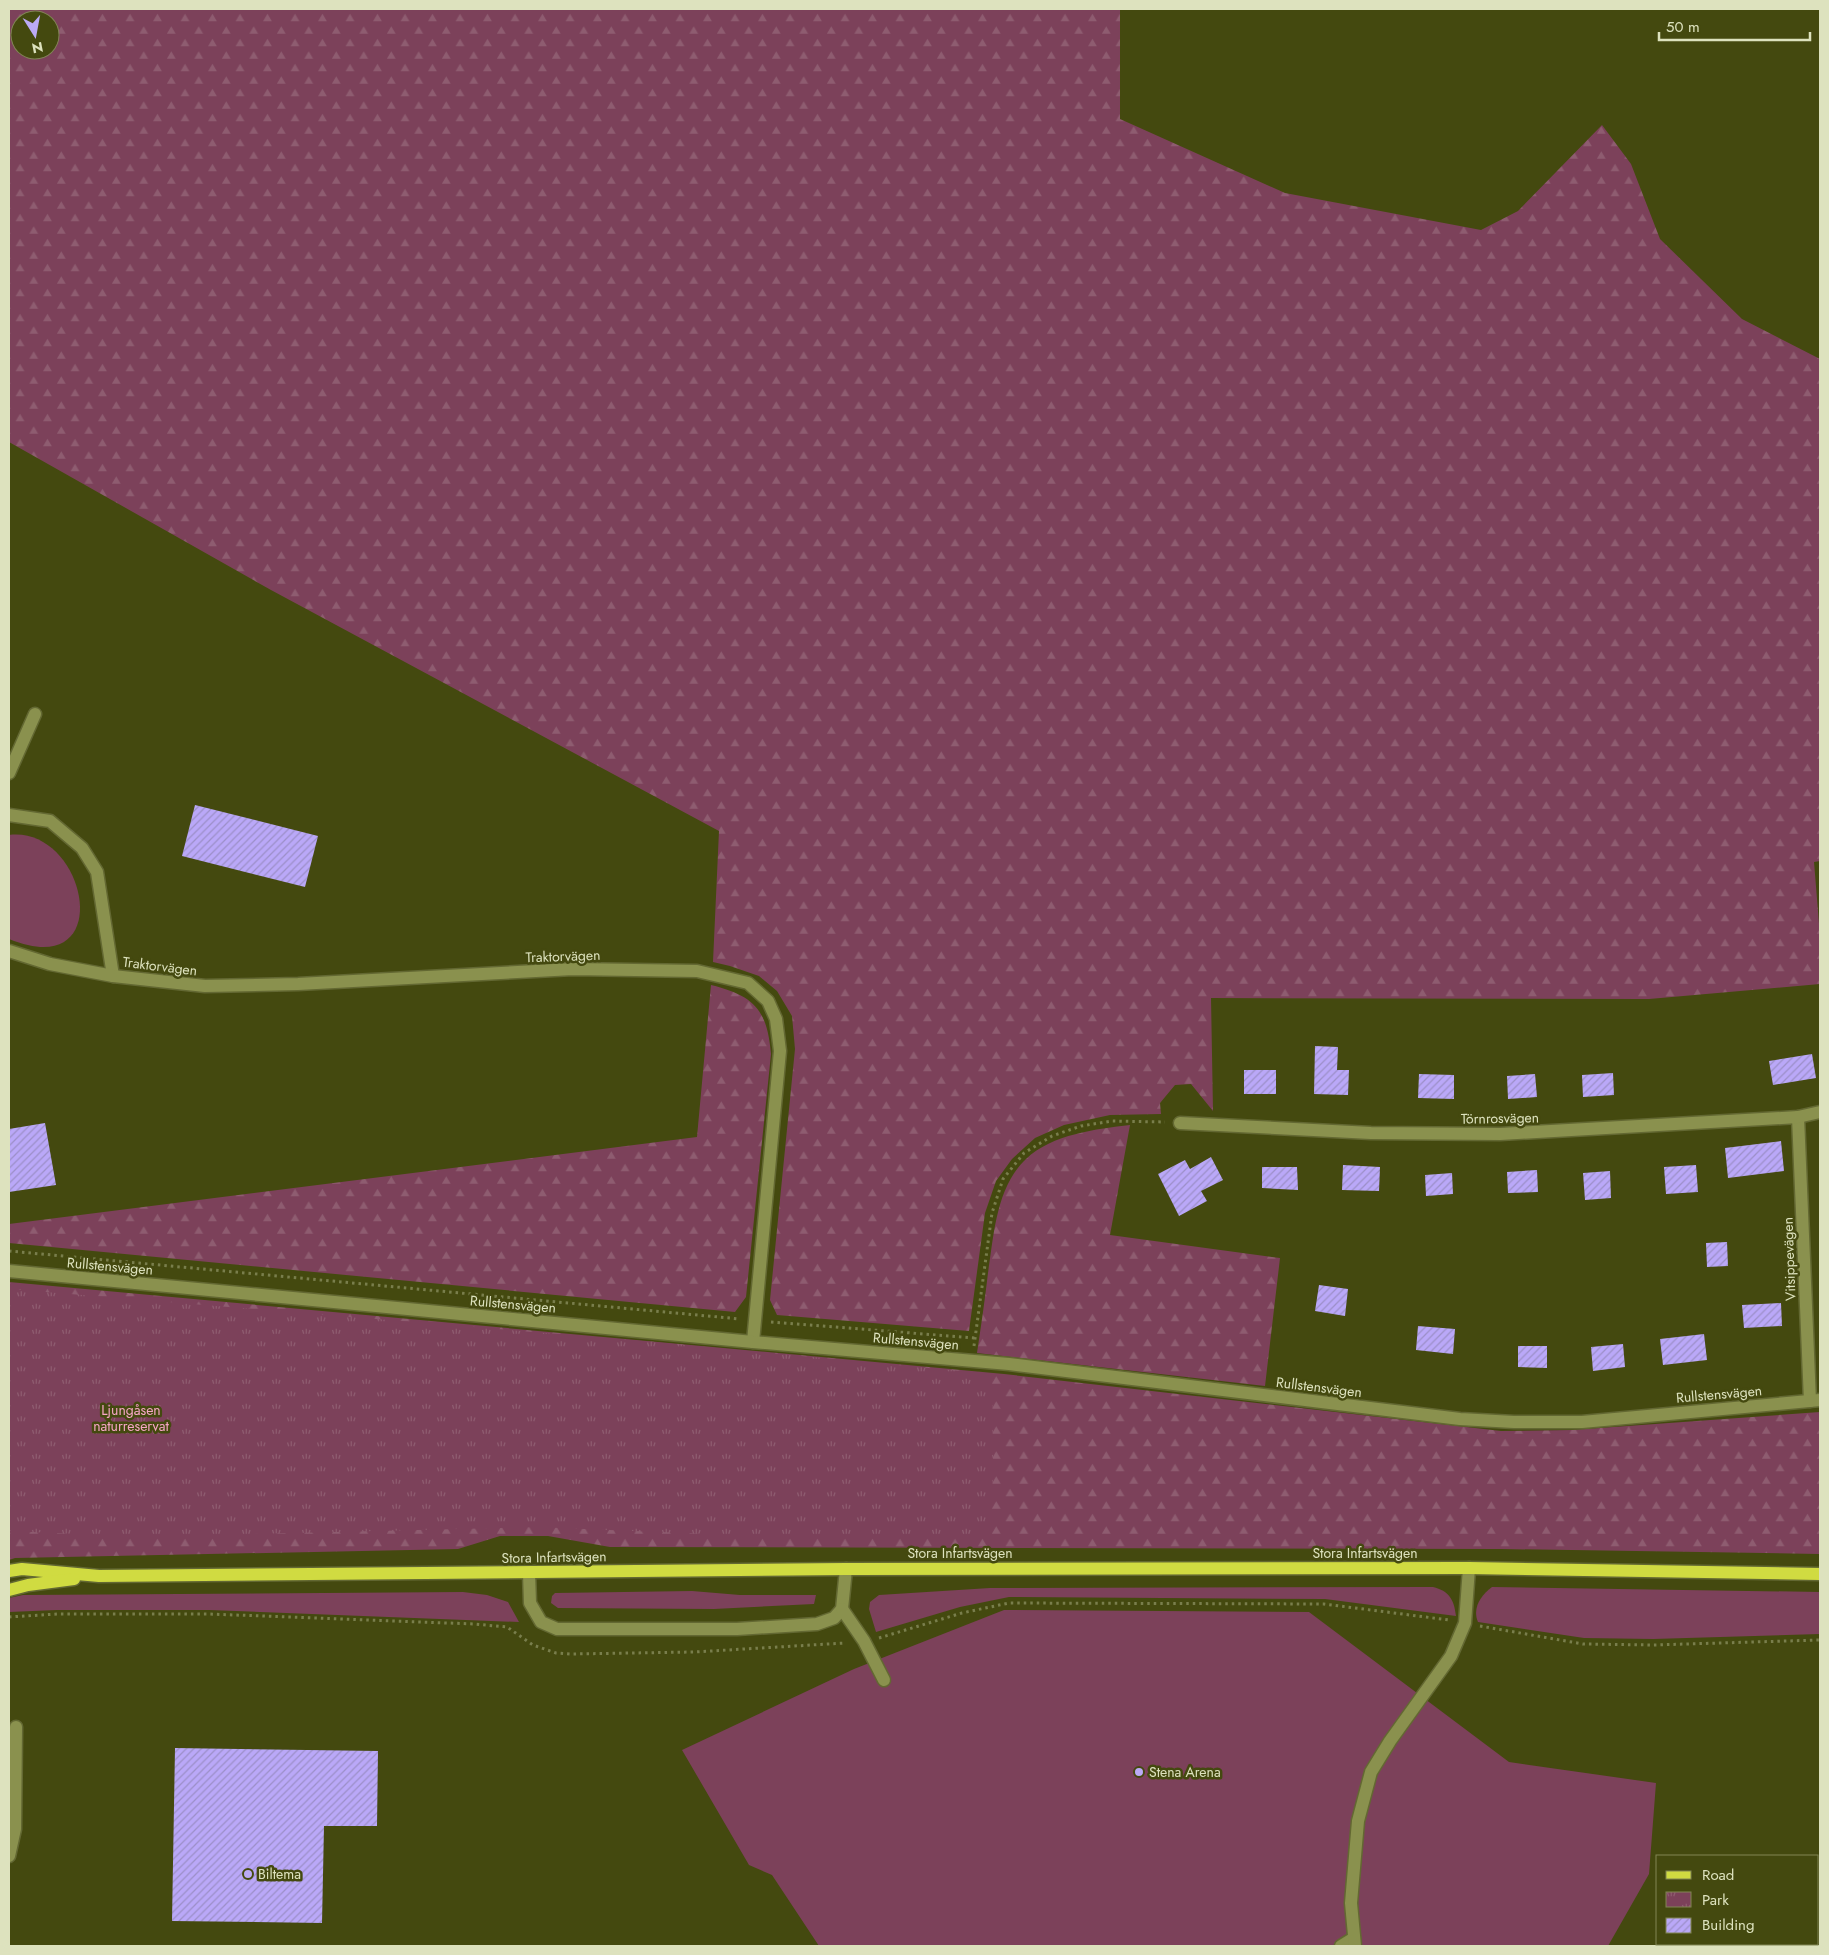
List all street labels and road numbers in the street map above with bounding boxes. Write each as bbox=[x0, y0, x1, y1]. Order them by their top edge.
street label: Traktorvägen bbox=[525, 945, 601, 967]
street label: Traktorvägen bbox=[122, 952, 198, 980]
street label: Törnrosvägen bbox=[1461, 1107, 1539, 1129]
street label: Vitsippevägen bbox=[1778, 1217, 1800, 1301]
street label: Rullstensvägen bbox=[66, 1252, 154, 1280]
street label: Rullstensvägen bbox=[469, 1290, 557, 1318]
street label: Rullstensvägen bbox=[872, 1327, 960, 1355]
street label: Rullstensvägen bbox=[1275, 1372, 1363, 1402]
street label: Rullstensvägen bbox=[1675, 1380, 1763, 1408]
street label: Stora Infartsvägen bbox=[907, 1543, 1013, 1563]
street label: Stora Infartsvägen bbox=[1312, 1543, 1418, 1563]
street label: Stora Infartsvägen bbox=[501, 1546, 607, 1568]

